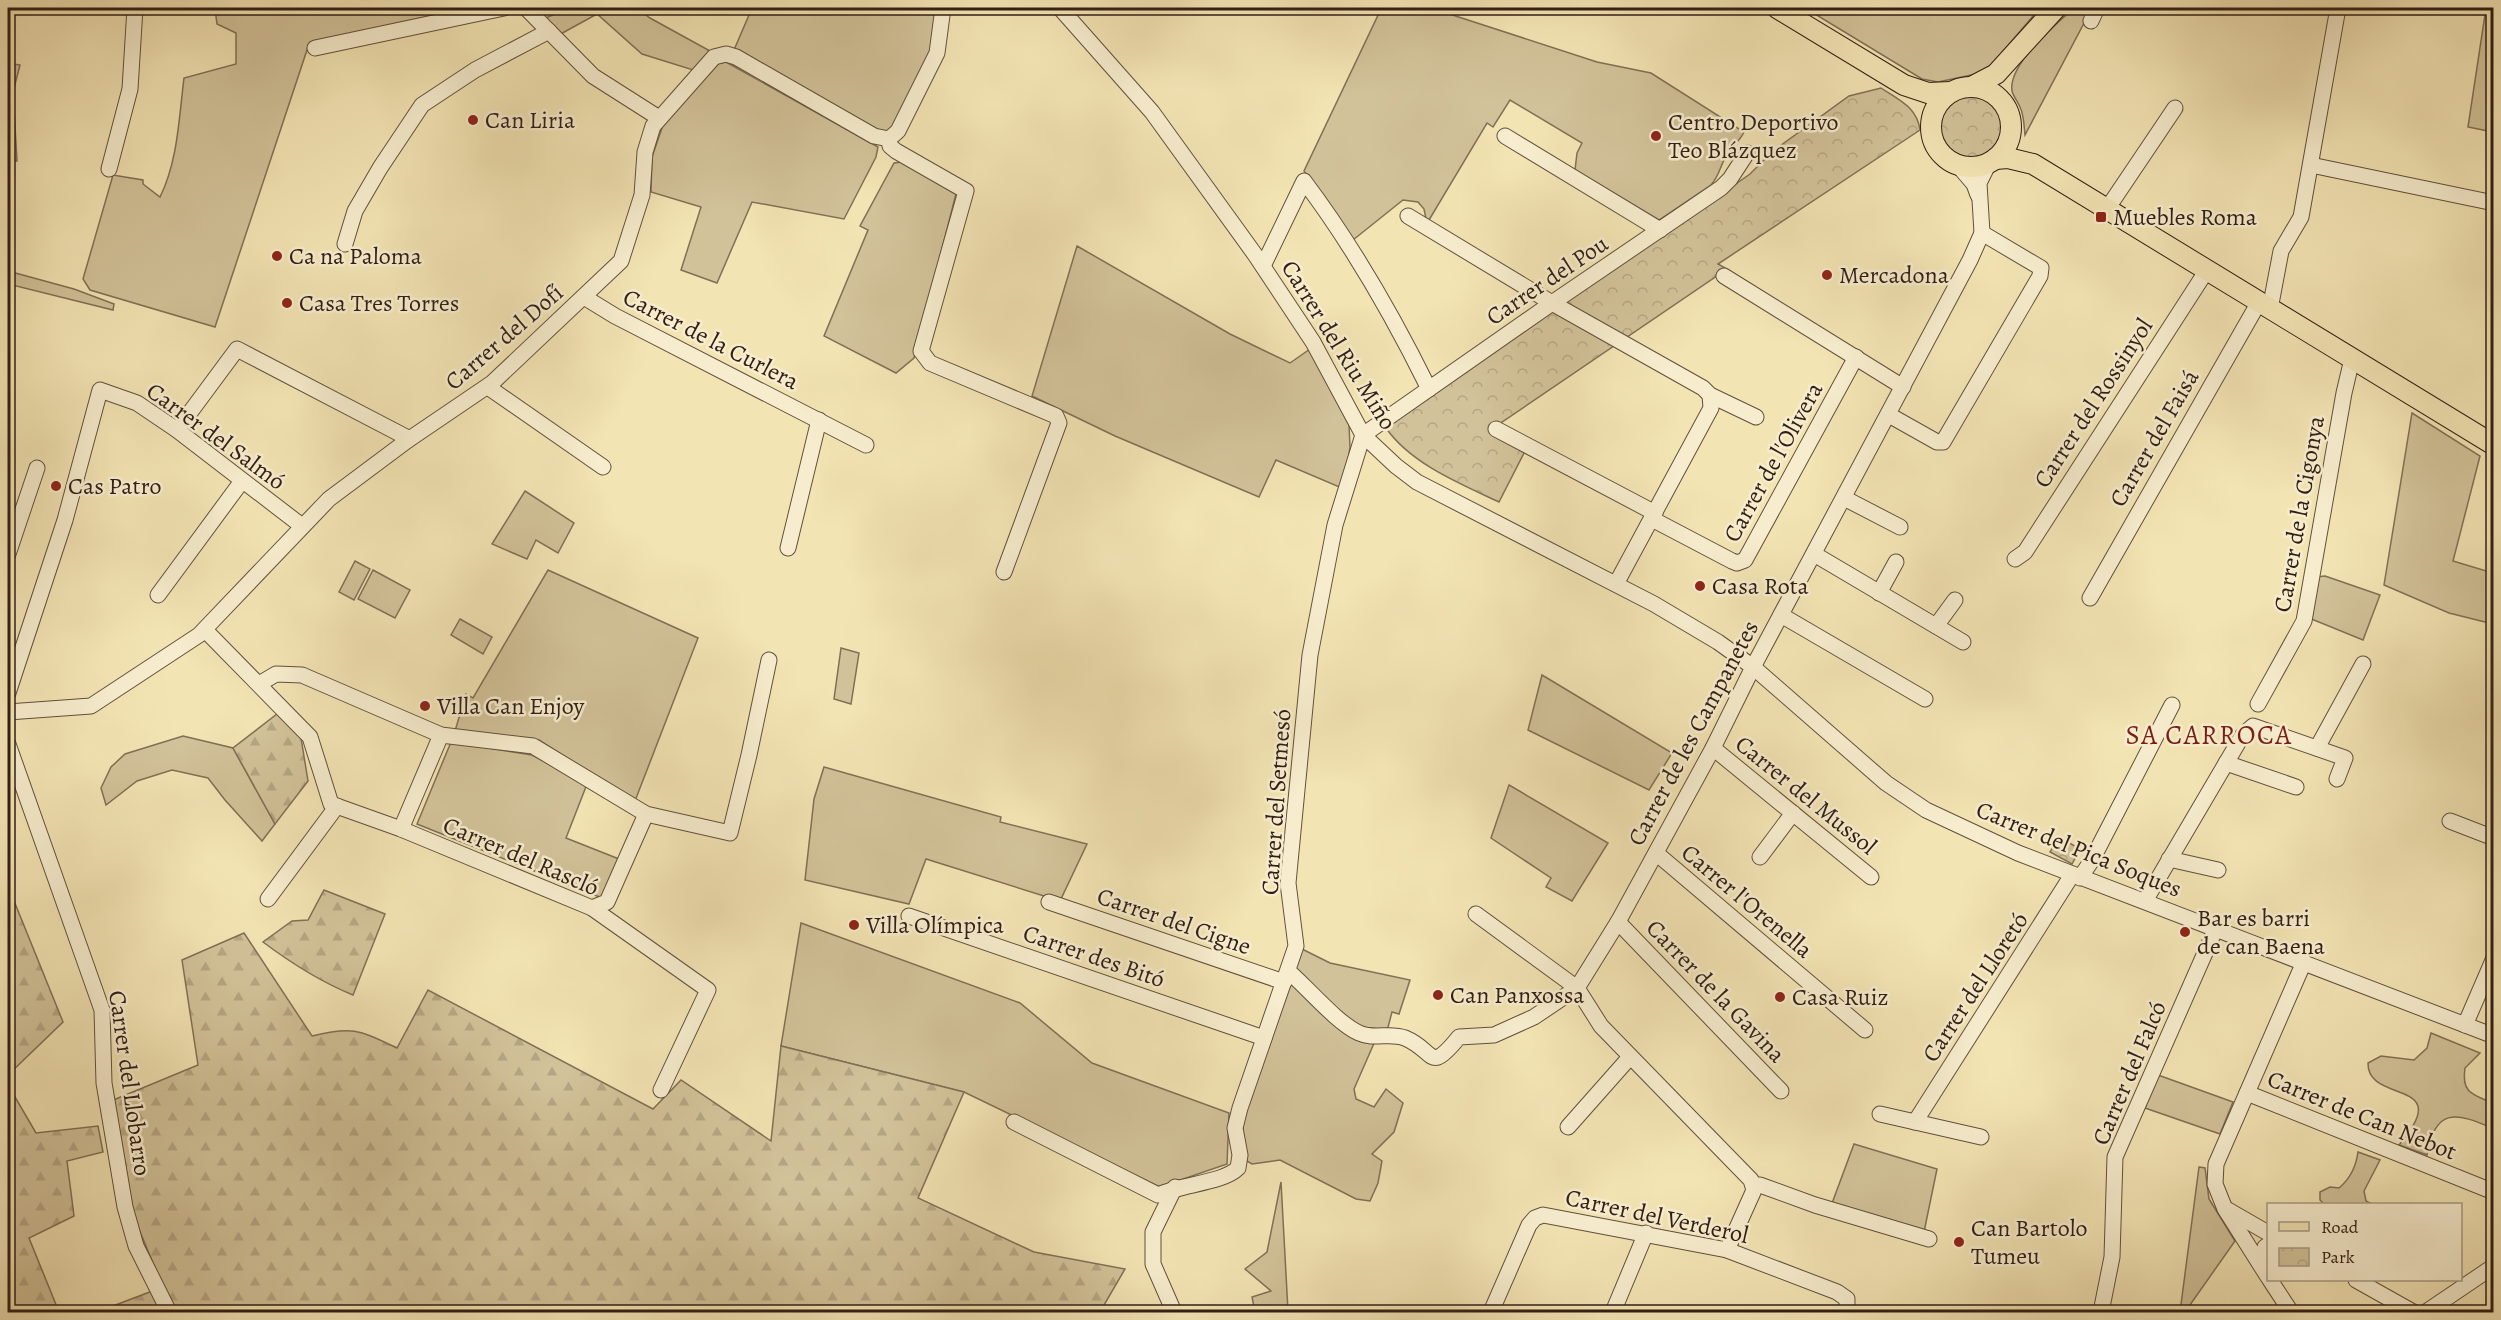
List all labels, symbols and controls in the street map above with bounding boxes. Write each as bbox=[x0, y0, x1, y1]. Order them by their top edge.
place label: Can Liria bbox=[485, 104, 576, 136]
place label: Centro Deportivo Teo Blázquez bbox=[1668, 106, 1838, 166]
marker: Can Liria bbox=[466, 113, 480, 127]
marker: Centro Deportivo Teo Blázquez bbox=[1649, 129, 1663, 143]
place label: Muebles Roma bbox=[2113, 201, 2258, 233]
marker: Muebles Roma bbox=[2094, 210, 2108, 224]
street label: Carrer del Pou bbox=[1480, 227, 1614, 333]
place label: Ca na Paloma bbox=[289, 240, 423, 272]
marker: Ca na Paloma bbox=[270, 249, 284, 263]
street label: Carrer del Riu Miño bbox=[1274, 254, 1404, 436]
place label: Mercadona bbox=[1839, 259, 1950, 291]
marker: Mercadona bbox=[1820, 268, 1834, 282]
street label: Carrer del Dofí bbox=[438, 277, 570, 397]
street label: Carrer de la Curlera bbox=[618, 281, 805, 397]
place label: Casa Tres Torres bbox=[299, 287, 459, 319]
marker: Casa Tres Torres bbox=[280, 296, 294, 310]
street label: Carrer del Rossinyol bbox=[2026, 312, 2160, 494]
street label: Carrer del Faisá bbox=[2102, 363, 2207, 512]
street label: Carrer del Salmó bbox=[140, 375, 292, 497]
street label: Carrer de l'Olivera bbox=[1716, 376, 1831, 548]
street label: Carrer de la Cigonya bbox=[2266, 413, 2332, 615]
place label: Cas Patro bbox=[68, 470, 161, 502]
marker: Cas Patro bbox=[49, 479, 63, 493]
place label: Casa Rota bbox=[1712, 570, 1810, 602]
marker: Casa Rota bbox=[1693, 579, 1707, 593]
street label: Carrer de les Campanetes bbox=[1620, 615, 1766, 851]
place label: Villa Can Enjoy bbox=[436, 690, 584, 722]
marker: Villa Can Enjoy bbox=[418, 699, 432, 713]
street label: Carrer del Setmesó bbox=[1254, 708, 1298, 896]
district label: SA CARROCA bbox=[2125, 717, 2293, 753]
street label: Carrer del Mussol bbox=[1729, 728, 1883, 862]
street label: Carrer del Pica Soques bbox=[1972, 793, 2186, 905]
street label: Carrer del Rascló bbox=[438, 809, 604, 903]
street label: Carrer l'Orenella bbox=[1675, 837, 1820, 966]
street label: Carrer del Cigne bbox=[1093, 880, 1255, 962]
place label: Bar es barri de can Baena bbox=[2197, 902, 2326, 962]
street label: Carrer del Lloretó bbox=[1915, 906, 2036, 1068]
place label: Villa Olímpica bbox=[865, 909, 1005, 941]
street label: Carrer de la Gavina bbox=[1639, 912, 1793, 1070]
street label: Carrer des Bitó bbox=[1019, 917, 1169, 995]
marker: Villa Olímpica bbox=[847, 918, 861, 932]
marker: Bar es barri de can Baena bbox=[2178, 925, 2192, 939]
place label: Can Panxossa bbox=[1450, 979, 1585, 1011]
place label: Casa Ruiz bbox=[1792, 981, 1889, 1013]
street label: Carrer del Llobarro bbox=[101, 988, 159, 1178]
marker: Can Panxossa bbox=[1431, 988, 1445, 1002]
marker: Casa Ruiz bbox=[1773, 990, 1787, 1004]
street label: Carrer del Falcó bbox=[2084, 996, 2174, 1150]
street label: Carrer de Can Nebot bbox=[2263, 1062, 2461, 1168]
street label: Carrer del Verderol bbox=[1563, 1181, 1752, 1251]
legend bbox=[2267, 1203, 2462, 1281]
place label: Can Bartolo Tumeu bbox=[1971, 1212, 2088, 1272]
text: Road bbox=[2321, 1215, 2359, 1239]
marker: Can Bartolo Tumeu bbox=[1952, 1235, 1966, 1249]
text: Park bbox=[2321, 1245, 2355, 1269]

